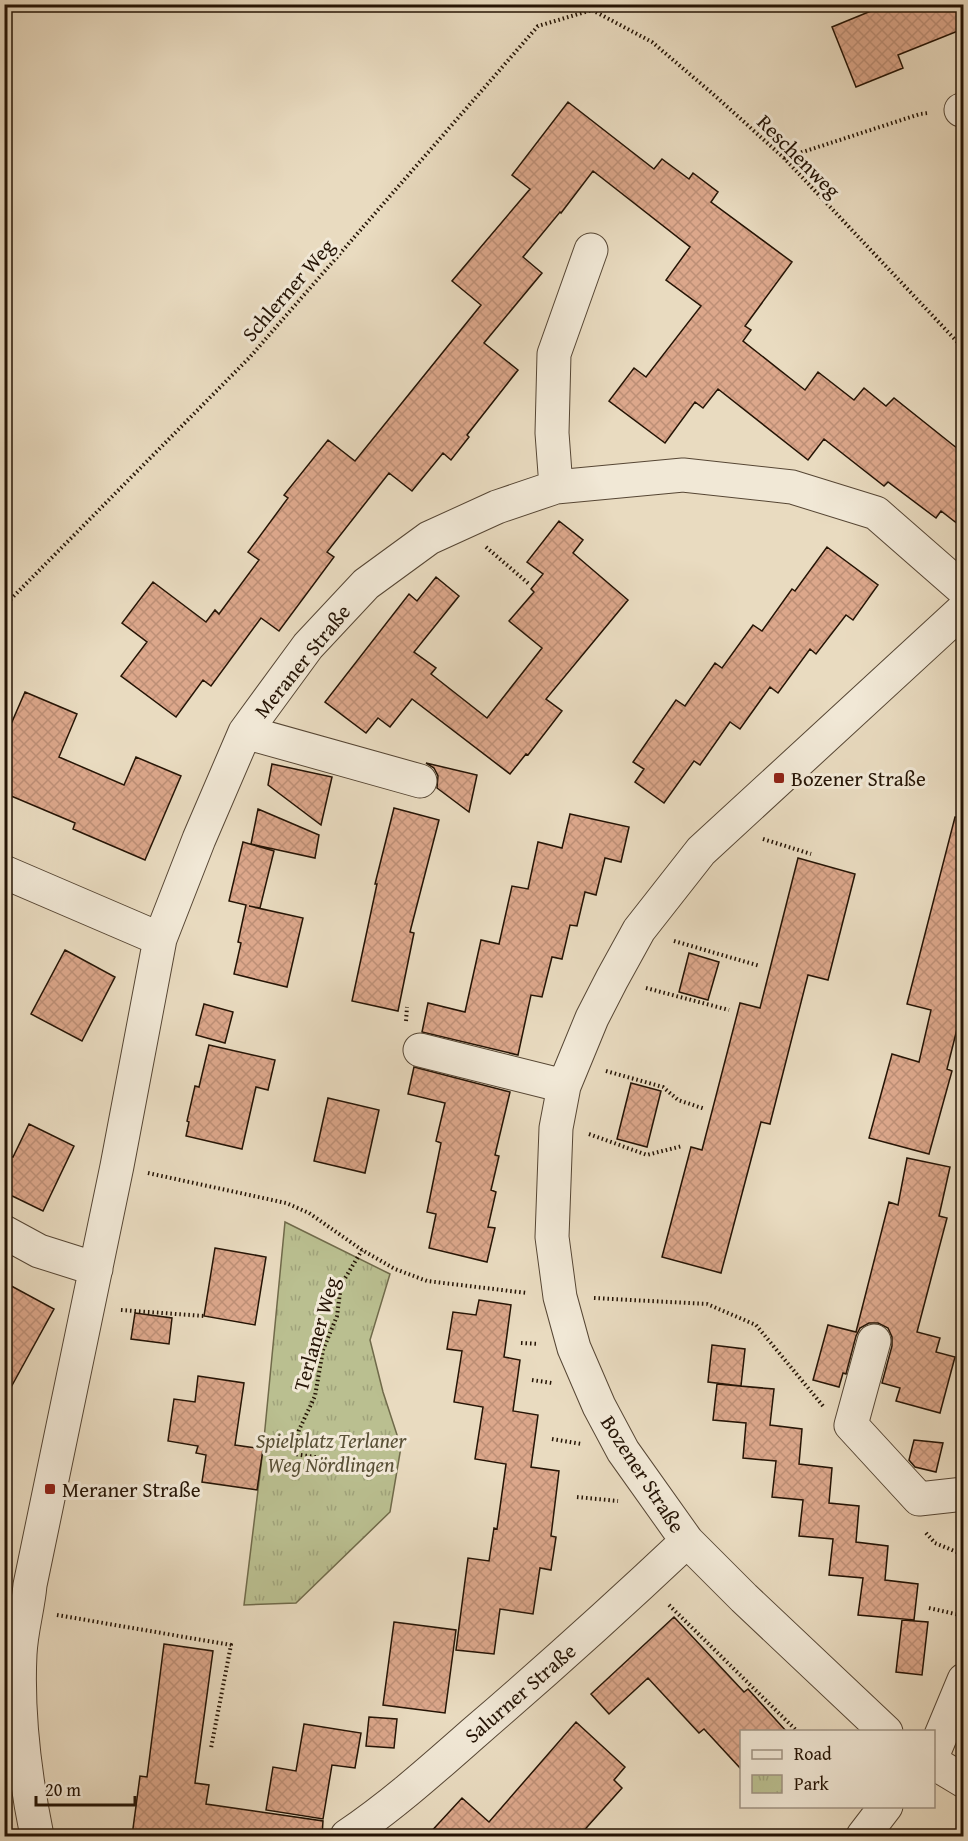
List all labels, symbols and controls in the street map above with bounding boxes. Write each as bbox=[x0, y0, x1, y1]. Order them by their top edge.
street label: Reschenweg bbox=[750, 107, 848, 205]
street label: Schlerner Weg bbox=[234, 231, 342, 348]
street label: Meraner Straße bbox=[246, 597, 358, 725]
place label: Bozener Straße bbox=[791, 763, 926, 794]
marker: Bozener Straße bbox=[772, 771, 786, 785]
street label: Terlaner Weg bbox=[285, 1273, 347, 1395]
street label: Bozener Straße bbox=[593, 1409, 693, 1539]
park label: Spielplatz Terlaner Weg Nördlingen bbox=[256, 1425, 408, 1480]
place label: Meraner Straße bbox=[62, 1474, 201, 1505]
marker: Meraner Straße bbox=[43, 1482, 57, 1496]
street label: Salurner Straße bbox=[457, 1636, 583, 1750]
legend bbox=[740, 1730, 935, 1808]
text: Road bbox=[794, 1740, 832, 1767]
scale bar bbox=[36, 1769, 135, 1807]
text: Park bbox=[794, 1770, 830, 1797]
text: 20 m bbox=[45, 1776, 81, 1803]

